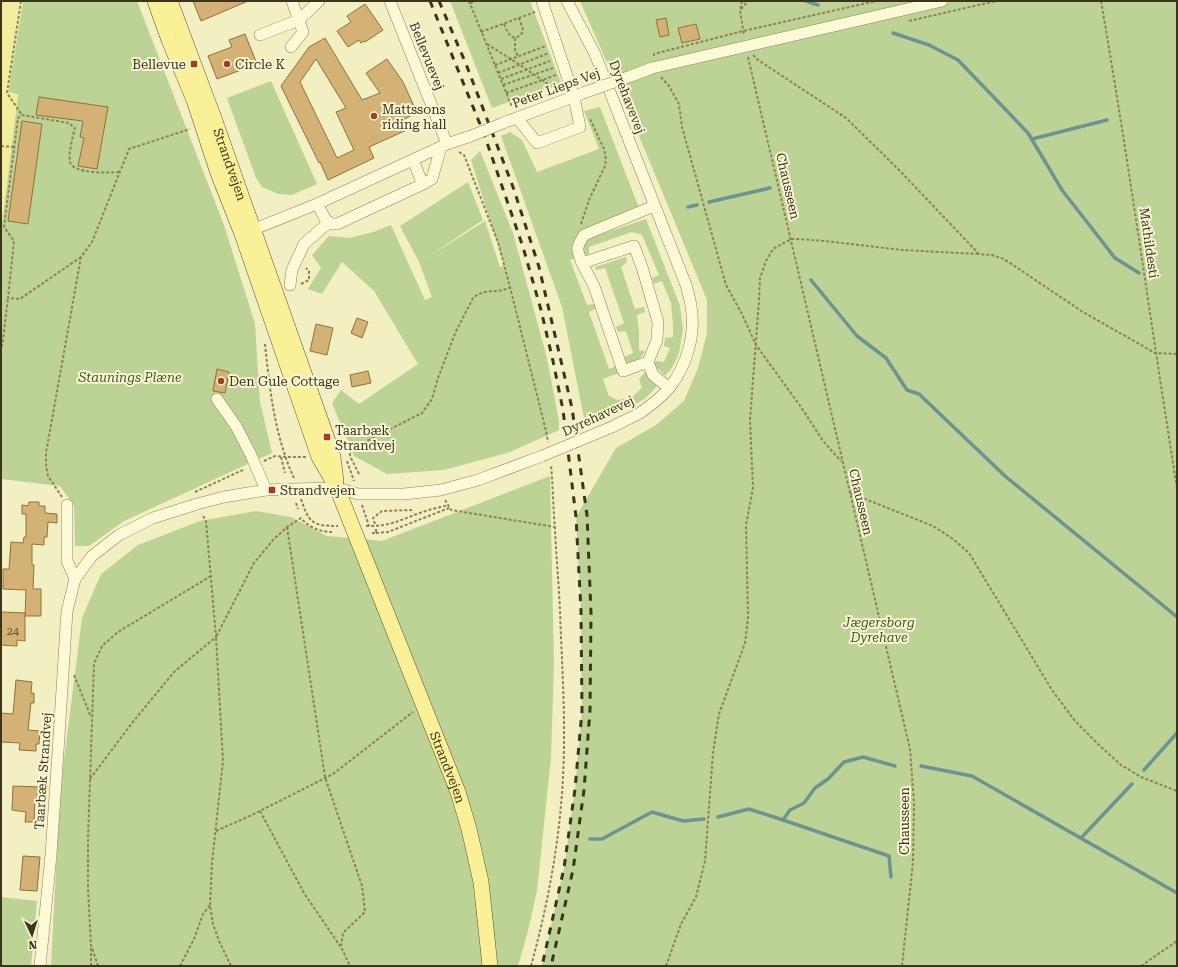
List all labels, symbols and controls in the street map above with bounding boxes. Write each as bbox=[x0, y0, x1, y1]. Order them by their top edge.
street label: Bellevuevej bbox=[407, 20, 447, 92]
place label: Bellevue bbox=[132, 57, 186, 72]
place label: Circle K bbox=[235, 57, 286, 72]
street label: Dyrehavevej bbox=[606, 58, 648, 136]
marker: Bellevue bbox=[189, 59, 199, 69]
marker: Circle K bbox=[222, 59, 232, 69]
street label: Peter Lieps Vej bbox=[510, 65, 602, 111]
place label: Mattssons riding hall bbox=[382, 102, 447, 132]
marker: Mattssons riding hall bbox=[369, 111, 379, 121]
street label: Strandvejen bbox=[211, 126, 250, 203]
street label: Chausseen bbox=[773, 151, 803, 221]
street label: Mathildesti bbox=[1137, 207, 1161, 279]
park label: Staunings Plæne bbox=[77, 370, 182, 385]
place label: Den Gule Cottage bbox=[229, 374, 339, 389]
marker: Den Gule Cottage bbox=[216, 376, 226, 386]
street label: Dyrehavevej bbox=[560, 393, 636, 439]
place label: Taarbæk Strandvej bbox=[335, 423, 395, 453]
marker: Taarbæk Strandvej bbox=[322, 432, 332, 442]
street label: Chausseen bbox=[846, 467, 876, 537]
place label: Strandvejen bbox=[280, 483, 356, 498]
marker: Strandvejen bbox=[267, 485, 277, 495]
park label: Jægersborg Dyrehave bbox=[842, 615, 915, 645]
house number: 24 bbox=[7, 625, 20, 638]
street label: Taarbæk Strandvej bbox=[31, 712, 55, 830]
street label: Strandvejen bbox=[427, 729, 469, 805]
street label: Chausseen bbox=[897, 787, 912, 855]
north arrow bbox=[12, 915, 52, 955]
text: N bbox=[27, 938, 37, 951]

